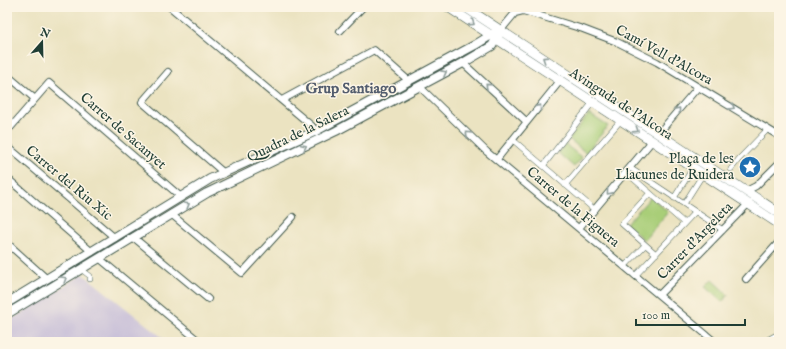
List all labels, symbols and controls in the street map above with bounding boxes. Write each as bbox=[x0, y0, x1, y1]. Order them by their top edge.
one-way arrow bbox=[468, 18, 475, 26]
street label: Camí Vell d'Alcora bbox=[612, 21, 716, 90]
north arrow bbox=[22, 22, 62, 62]
text: N bbox=[37, 25, 52, 42]
one-way arrow bbox=[543, 57, 550, 64]
street label: Avinguda de l'Alcora bbox=[565, 63, 677, 145]
one-way arrow bbox=[439, 71, 447, 78]
district label: Grup Santiago bbox=[306, 79, 396, 98]
one-way arrow bbox=[485, 84, 493, 91]
street label: Carrer de Sacanyet bbox=[76, 89, 170, 174]
street label: Quadra de la Salera bbox=[244, 101, 353, 166]
one-way arrow bbox=[728, 102, 735, 110]
one-way arrow bbox=[535, 104, 542, 111]
one-way arrow bbox=[674, 108, 681, 115]
one-way arrow bbox=[632, 126, 639, 133]
one-way arrow bbox=[465, 131, 473, 138]
street label: Carrer del Riu Xic bbox=[22, 142, 116, 224]
one-way arrow bbox=[299, 144, 307, 152]
place label: Plaça de les Llacunes de Ruidera bbox=[615, 150, 735, 184]
place icon: Plaça de les Llacunes de Ruidera bbox=[737, 154, 763, 180]
street label: Carrer de la Figuera bbox=[523, 163, 624, 252]
one-way arrow bbox=[607, 188, 614, 195]
street label: Carrer d'Argeleta bbox=[653, 198, 737, 284]
one-way arrow bbox=[183, 202, 191, 209]
one-way arrow bbox=[60, 277, 67, 284]
scale bar bbox=[636, 301, 745, 327]
text: 100 m bbox=[642, 308, 670, 323]

